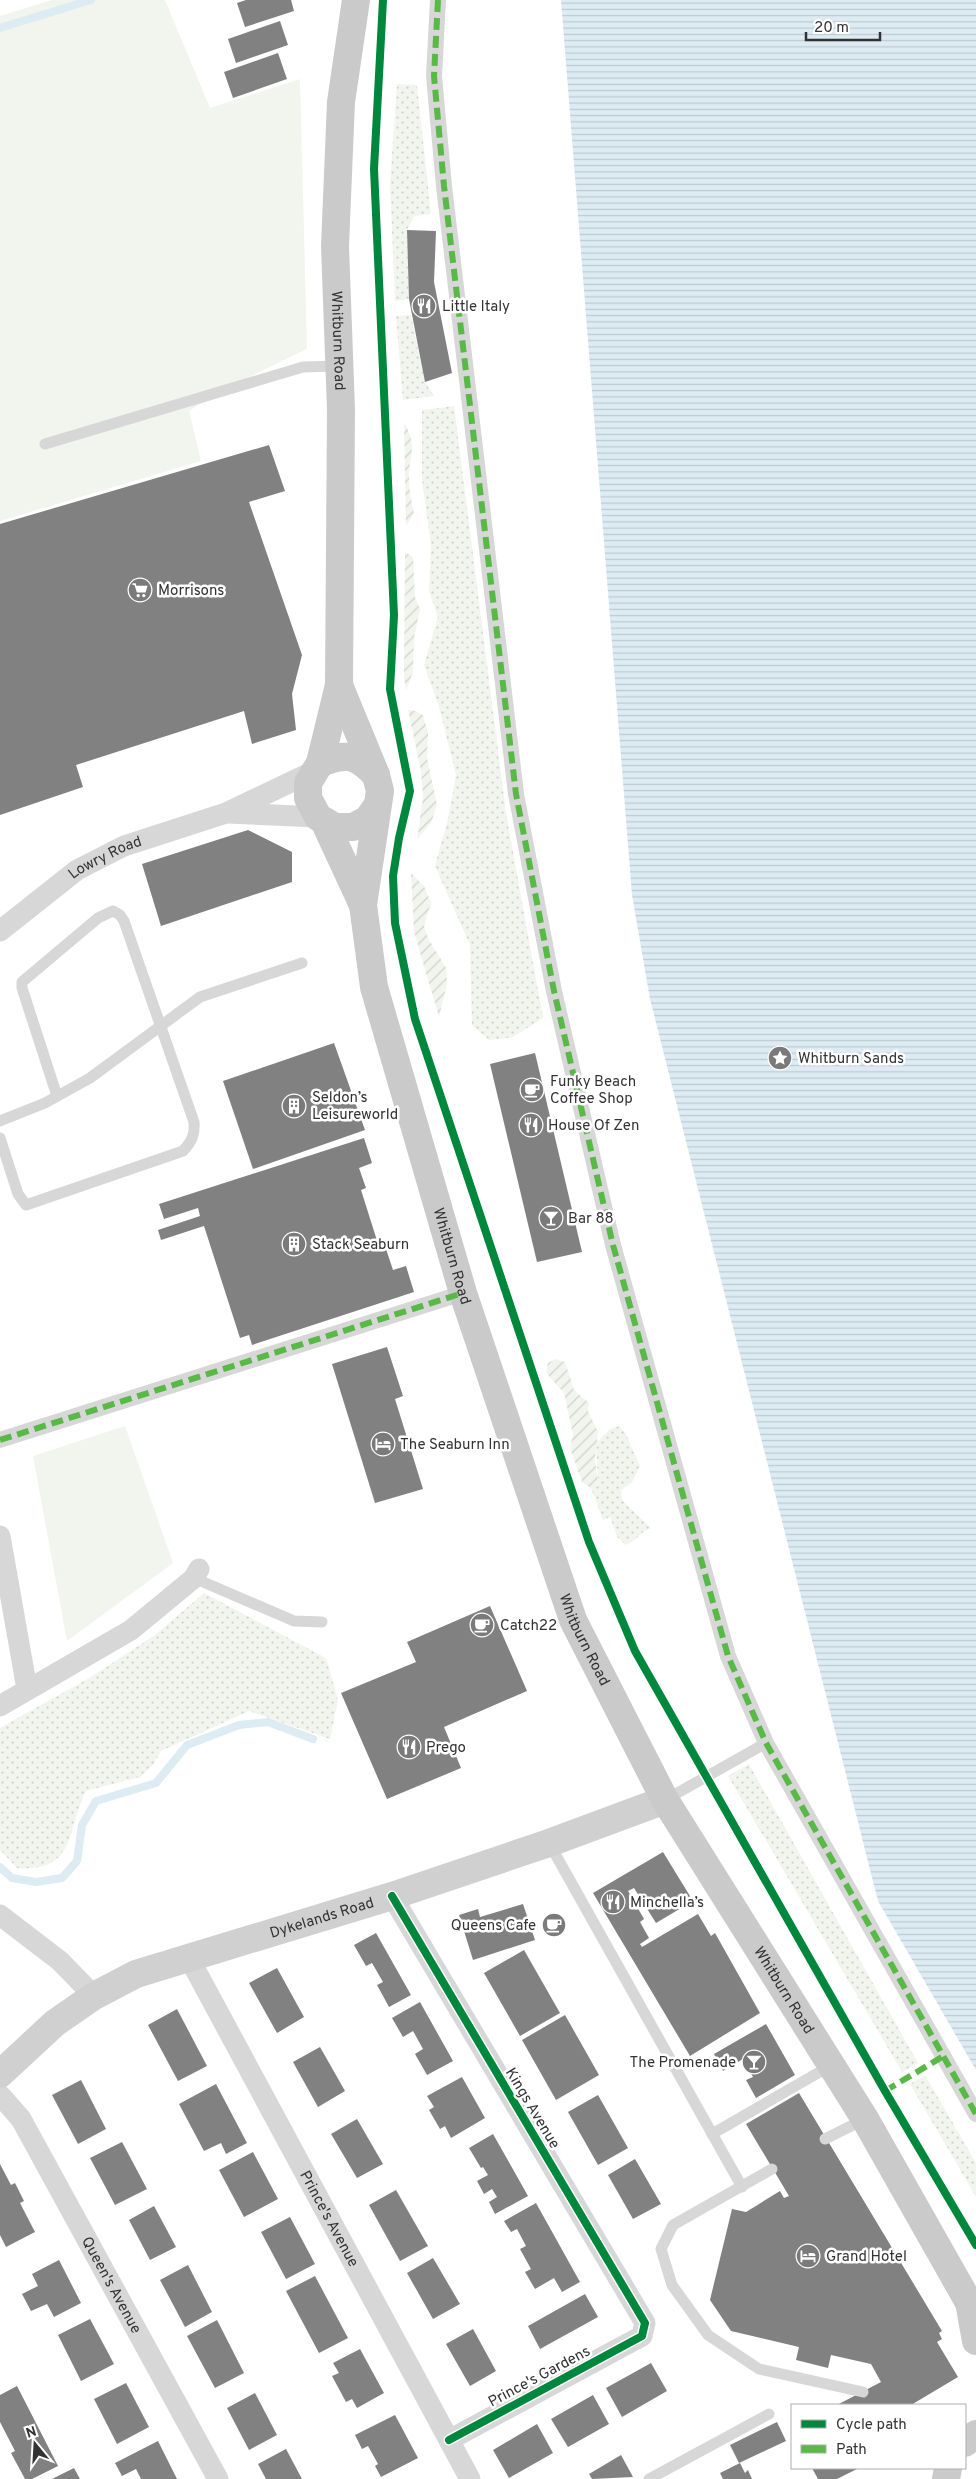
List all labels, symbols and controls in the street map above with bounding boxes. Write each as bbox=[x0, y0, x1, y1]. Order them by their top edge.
scale bar bbox=[806, 10, 880, 42]
text: 20 m bbox=[814, 19, 849, 38]
street label: Whitburn Road bbox=[326, 291, 348, 391]
restaurant icon: Little Italy bbox=[411, 293, 437, 319]
place label: Little Italy bbox=[442, 298, 510, 317]
supermarket icon: Morrisons bbox=[127, 577, 153, 603]
place label: Morrisons bbox=[158, 582, 224, 601]
street label: Lowry Road bbox=[65, 833, 144, 884]
place icon: Whitburn Sands bbox=[767, 1045, 793, 1071]
place label: Whitburn Sands bbox=[798, 1050, 904, 1069]
place label: Funky Beach Coffee Shop bbox=[550, 1073, 636, 1109]
cafe icon: Funky Beach Coffee Shop bbox=[519, 1077, 545, 1103]
place label: Seldon’s Leisureworld bbox=[312, 1089, 398, 1125]
building icon: Seldon’s Leisureworld bbox=[281, 1093, 307, 1119]
restaurant icon: House Of Zen bbox=[518, 1112, 544, 1138]
place label: House Of Zen bbox=[548, 1117, 639, 1136]
bar icon: Bar 88 bbox=[538, 1205, 564, 1231]
street label: Whitburn Road bbox=[428, 1206, 474, 1307]
place label: Bar 88 bbox=[568, 1210, 614, 1229]
building icon: Stack Seaburn bbox=[281, 1231, 307, 1257]
place label: Stack Seaburn bbox=[312, 1236, 409, 1255]
hotel icon: The Seaburn Inn bbox=[370, 1431, 396, 1457]
place label: The Seaburn Inn bbox=[400, 1436, 510, 1455]
street label: Whitburn Road bbox=[554, 1592, 613, 1689]
cafe icon: Catch22 bbox=[469, 1612, 495, 1638]
place label: Catch22 bbox=[500, 1617, 557, 1636]
restaurant icon: Prego bbox=[396, 1734, 422, 1760]
place label: Prego bbox=[426, 1739, 466, 1758]
restaurant icon: Minchella’s bbox=[600, 1889, 626, 1915]
street label: Dykelands Road bbox=[268, 1894, 377, 1944]
place label: Minchella’s bbox=[630, 1894, 704, 1913]
cafe icon: Queens Cafe bbox=[541, 1912, 567, 1938]
place label: Queens Cafe bbox=[451, 1917, 536, 1936]
street label: Whitburn Road bbox=[748, 1944, 817, 2038]
bar icon: The Promenade bbox=[741, 2049, 767, 2075]
place label: The Promenade bbox=[630, 2054, 736, 2073]
street label: Kings Avenue bbox=[500, 2065, 563, 2153]
street label: Prince's Avenue bbox=[294, 2168, 362, 2271]
street label: Queen's Avenue bbox=[76, 2234, 145, 2337]
hotel icon: Grand Hotel bbox=[795, 2243, 821, 2269]
place label: Grand Hotel bbox=[826, 2248, 907, 2267]
street label: Prince's Gardens bbox=[485, 2342, 594, 2412]
legend bbox=[791, 2404, 966, 2469]
text: Cycle path bbox=[836, 2416, 907, 2435]
north arrow bbox=[10, 2419, 60, 2469]
text: N bbox=[24, 2423, 39, 2443]
text: Path bbox=[836, 2441, 867, 2460]

